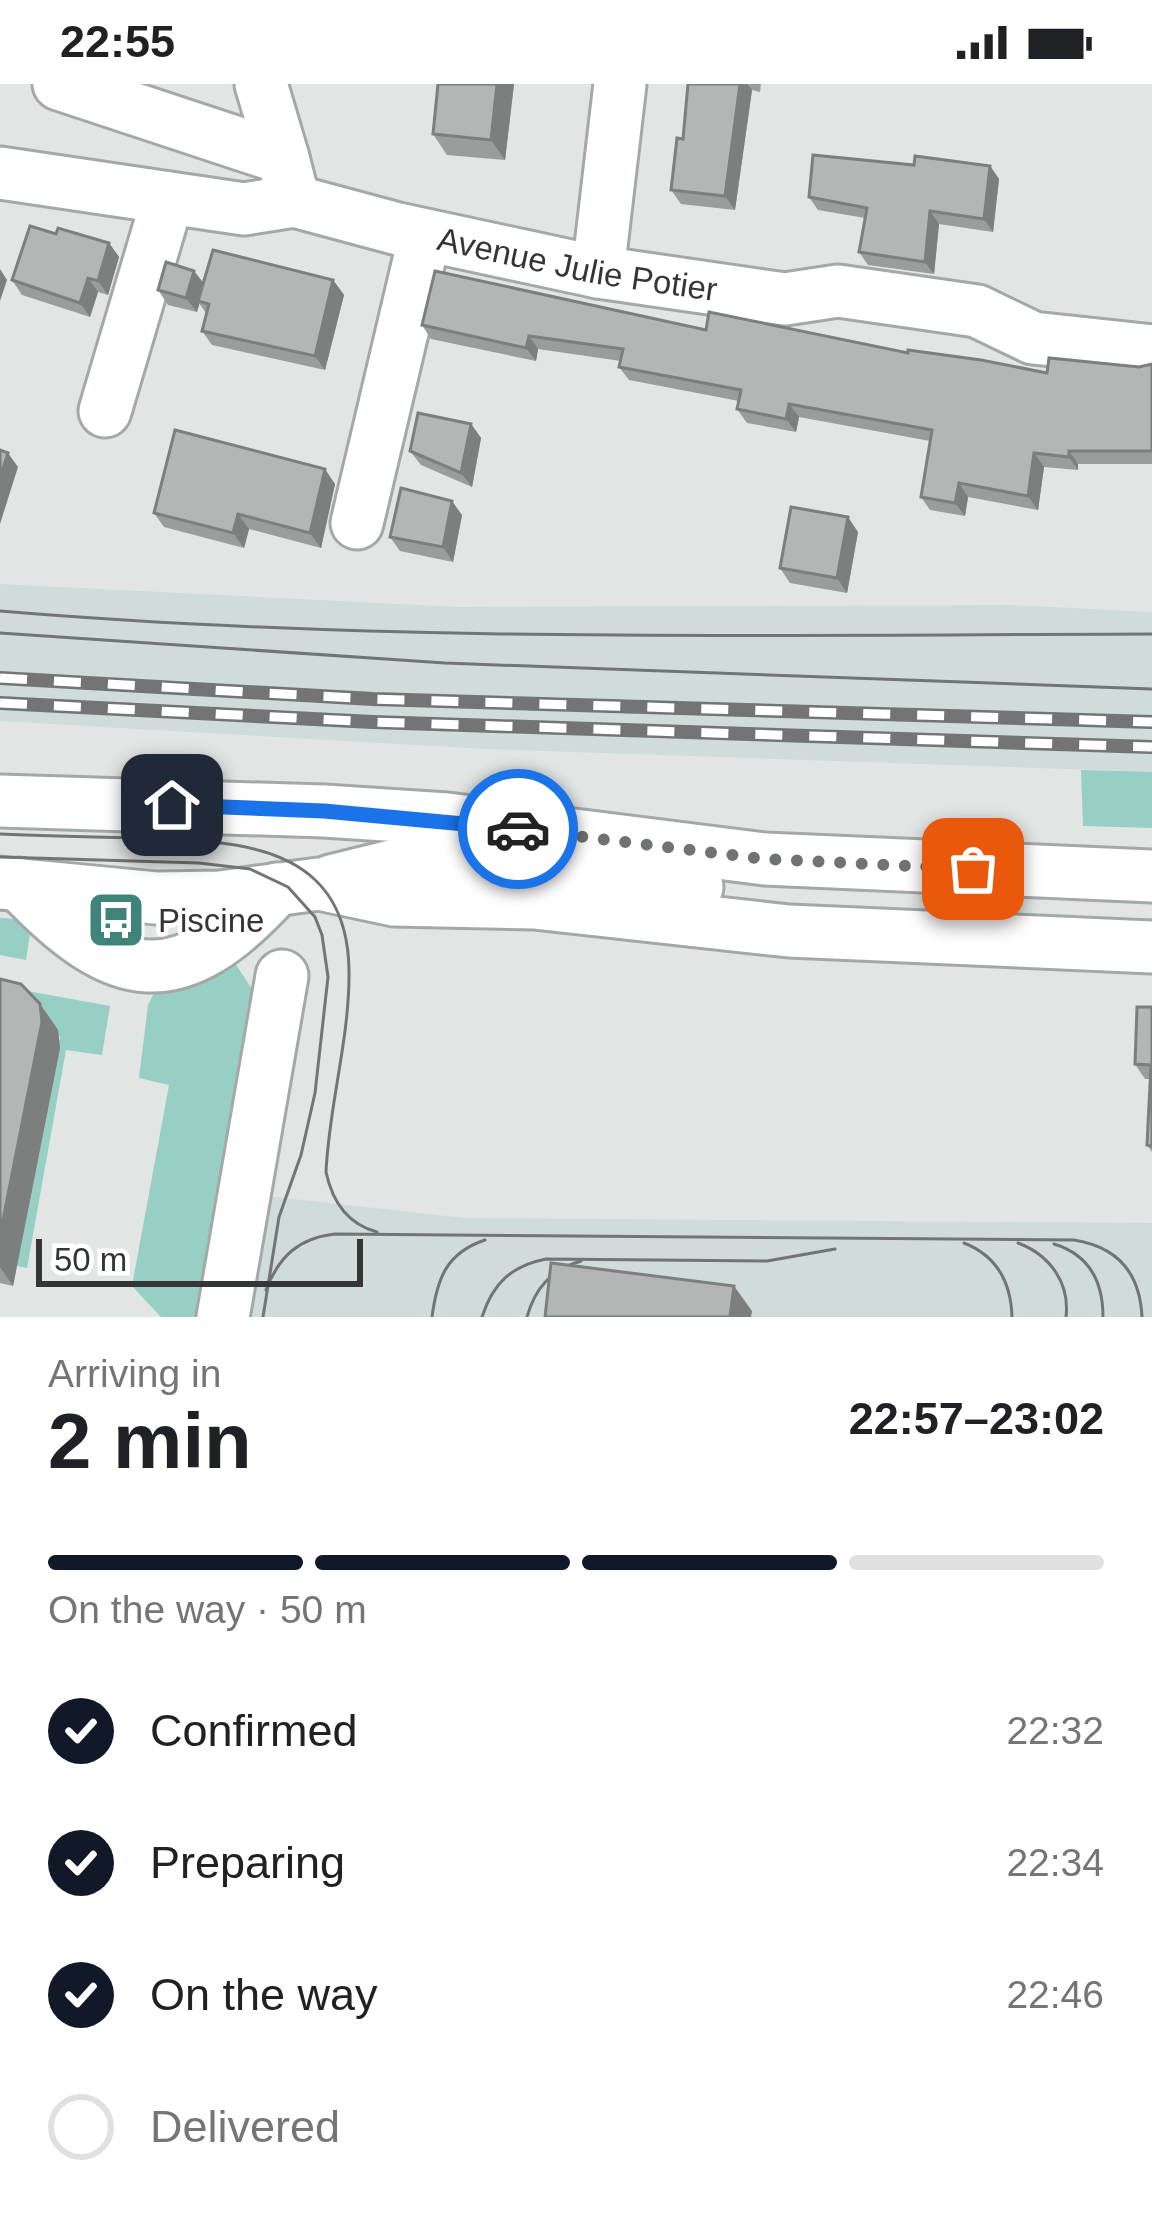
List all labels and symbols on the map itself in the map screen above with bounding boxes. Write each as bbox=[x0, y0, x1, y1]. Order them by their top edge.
street label: Avenue Julie Potier bbox=[434, 220, 720, 308]
pin bbox=[121, 754, 223, 856]
courier bbox=[458, 769, 578, 889]
pin bbox=[922, 818, 1024, 920]
bus stop icon: Piscine bbox=[85, 889, 147, 951]
place label: Piscine bbox=[158, 902, 264, 939]
scale bar bbox=[36, 1233, 363, 1286]

